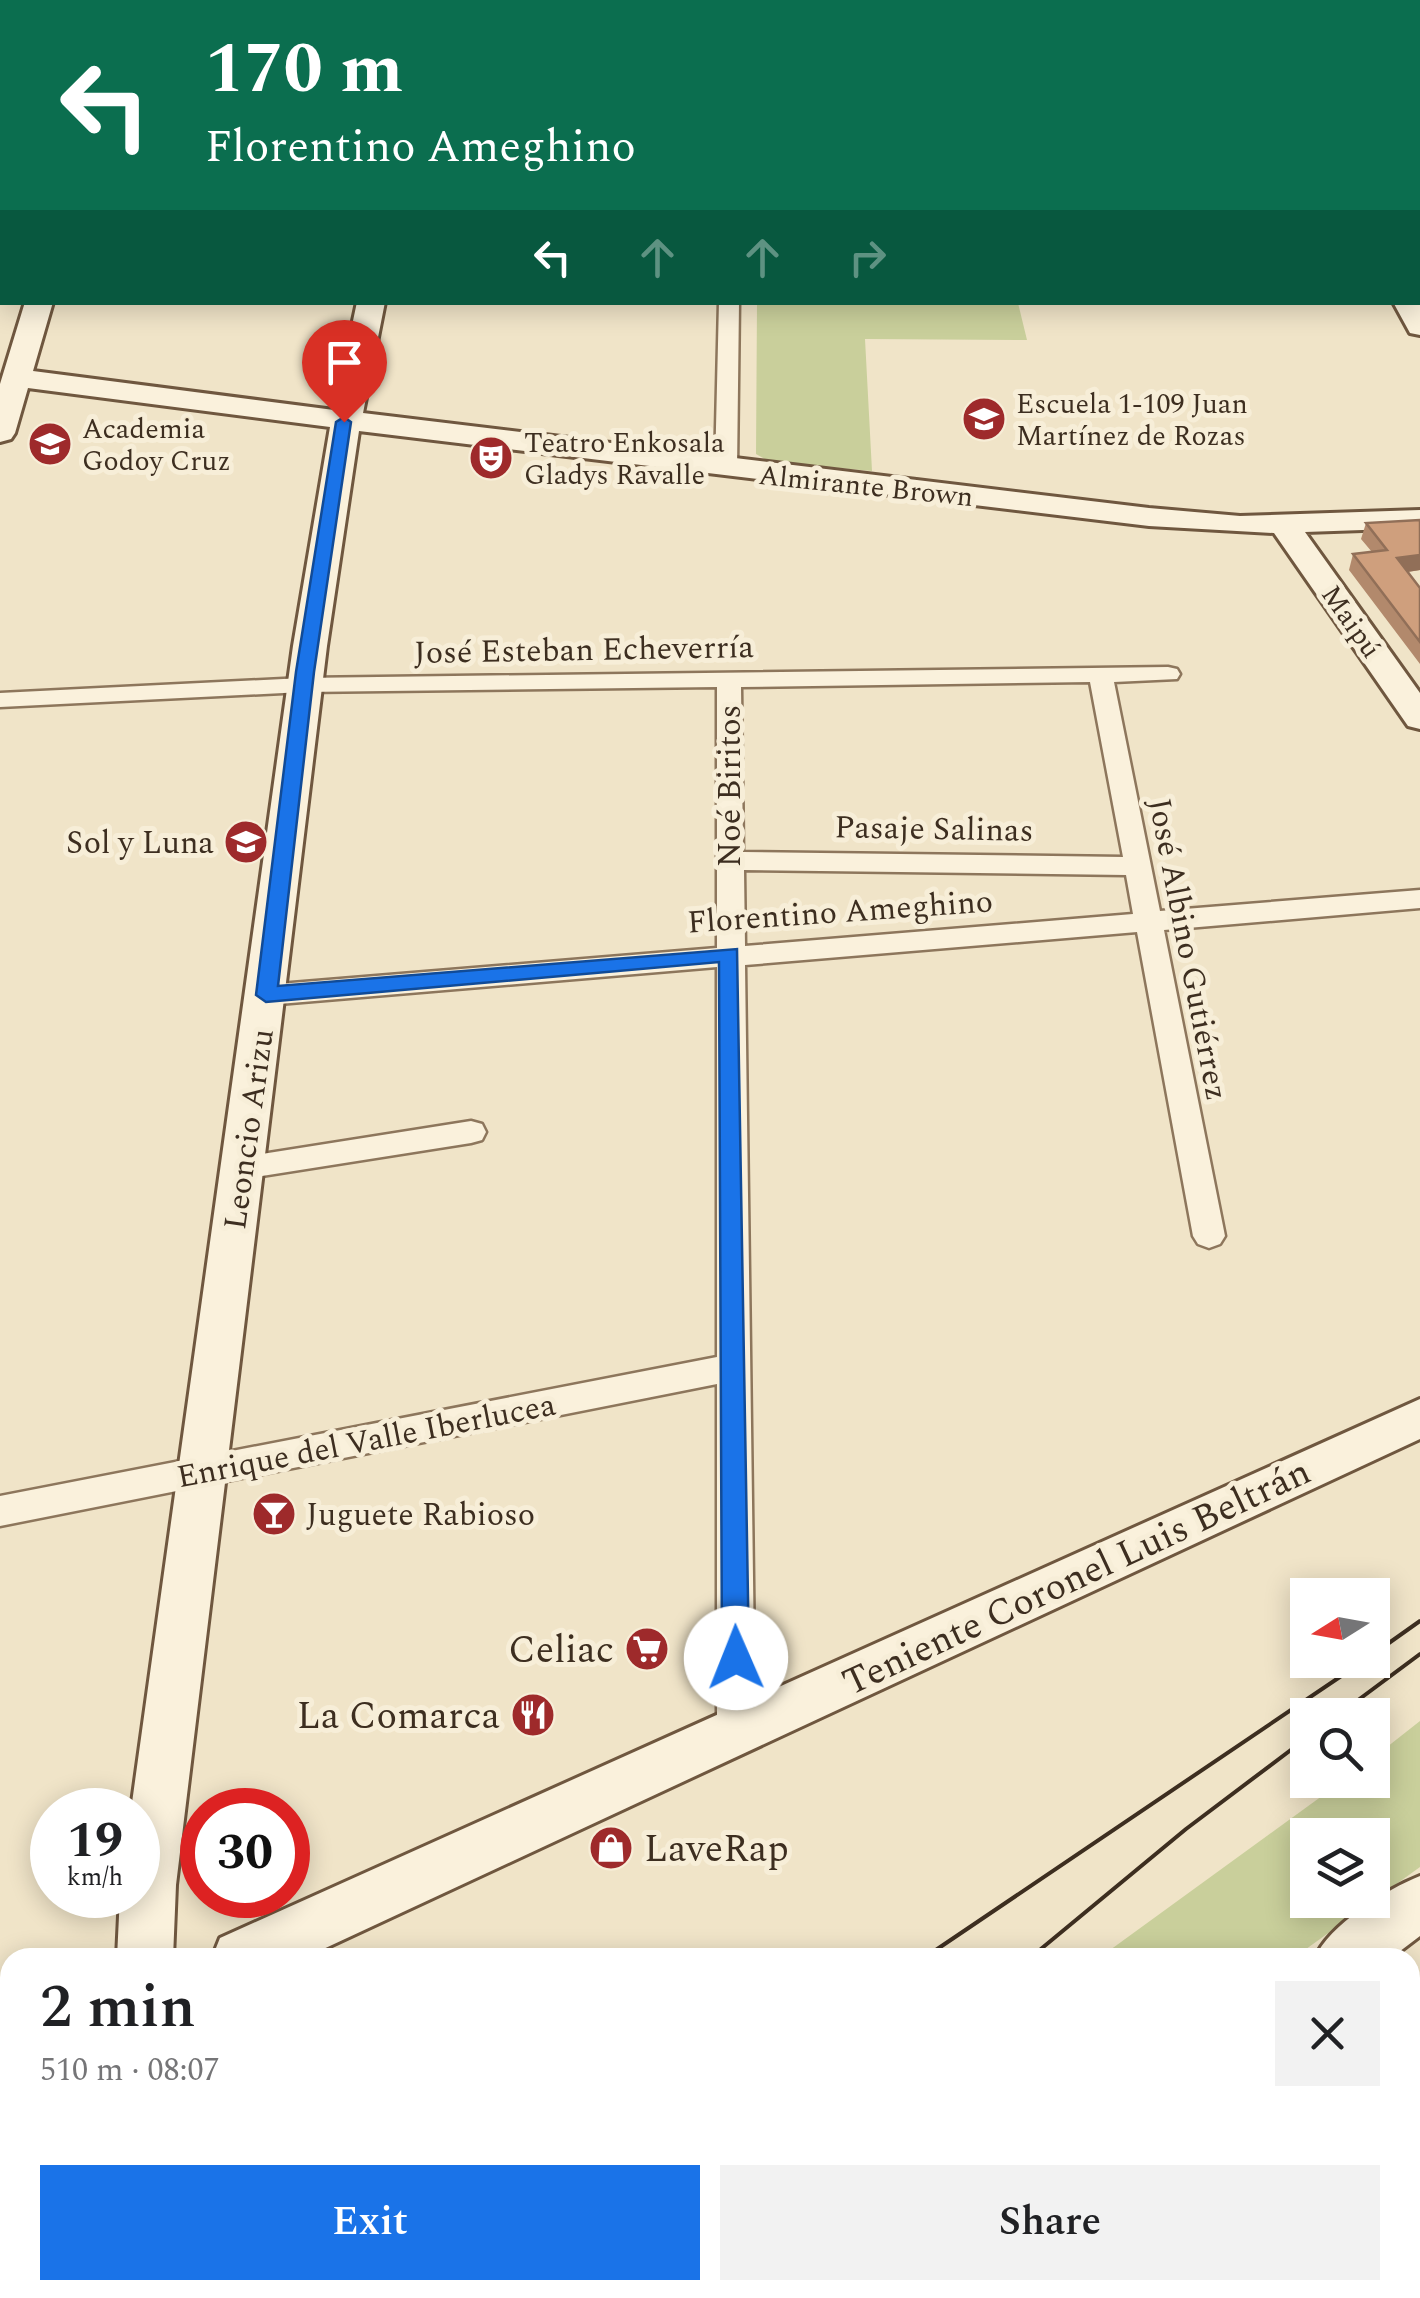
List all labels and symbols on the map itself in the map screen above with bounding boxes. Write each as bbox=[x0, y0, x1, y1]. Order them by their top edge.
pin bbox=[302, 320, 387, 423]
place label: Escuela 1-109 Juan Martínez de Rozas bbox=[1016, 383, 1248, 458]
school or university icon: Escuela 1-109 Juan Martínez de Rozas bbox=[961, 396, 1007, 442]
place label: Academia Godoy Cruz bbox=[82, 408, 231, 483]
school or university icon: Academia Godoy Cruz bbox=[27, 421, 73, 467]
place label: Teatro Enkosala Gladys Ravalle bbox=[524, 422, 725, 497]
theatre icon: Teatro Enkosala Gladys Ravalle bbox=[468, 435, 514, 481]
street label: Almirante Brown bbox=[756, 454, 975, 519]
street label: Maipú bbox=[1310, 576, 1392, 667]
street label: José Esteban Echeverría bbox=[414, 623, 755, 678]
street label: Noé Biritos bbox=[706, 705, 755, 867]
street label: José Albino Gutiérrez bbox=[1134, 794, 1241, 1105]
street label: Pasaje Salinas bbox=[834, 803, 1034, 856]
place label: Sol y Luna bbox=[66, 819, 214, 868]
school or university icon: Sol y Luna bbox=[223, 819, 269, 865]
street label: Florentino Ameghino bbox=[686, 877, 995, 948]
street label: Leoncio Arizu bbox=[211, 1026, 288, 1233]
street label: Enrique del Valle Iberlucea bbox=[173, 1381, 560, 1502]
street label: Teniente Coronel Luis Beltrán bbox=[833, 1444, 1321, 1712]
bar icon: Juguete Rabioso bbox=[251, 1491, 297, 1537]
place label: Juguete Rabioso bbox=[306, 1491, 535, 1540]
north arrow bbox=[1290, 1578, 1390, 1678]
position arrow bbox=[684, 1606, 788, 1710]
place label: Celiac bbox=[508, 1622, 614, 1680]
supermarket icon: Celiac bbox=[624, 1626, 670, 1672]
place label: La Comarca bbox=[297, 1688, 500, 1746]
restaurant icon: La Comarca bbox=[510, 1692, 556, 1738]
speed limit sign: 30 bbox=[180, 1788, 310, 1918]
place label: LaveRap bbox=[644, 1821, 789, 1879]
shop icon: LaveRap bbox=[588, 1825, 634, 1871]

